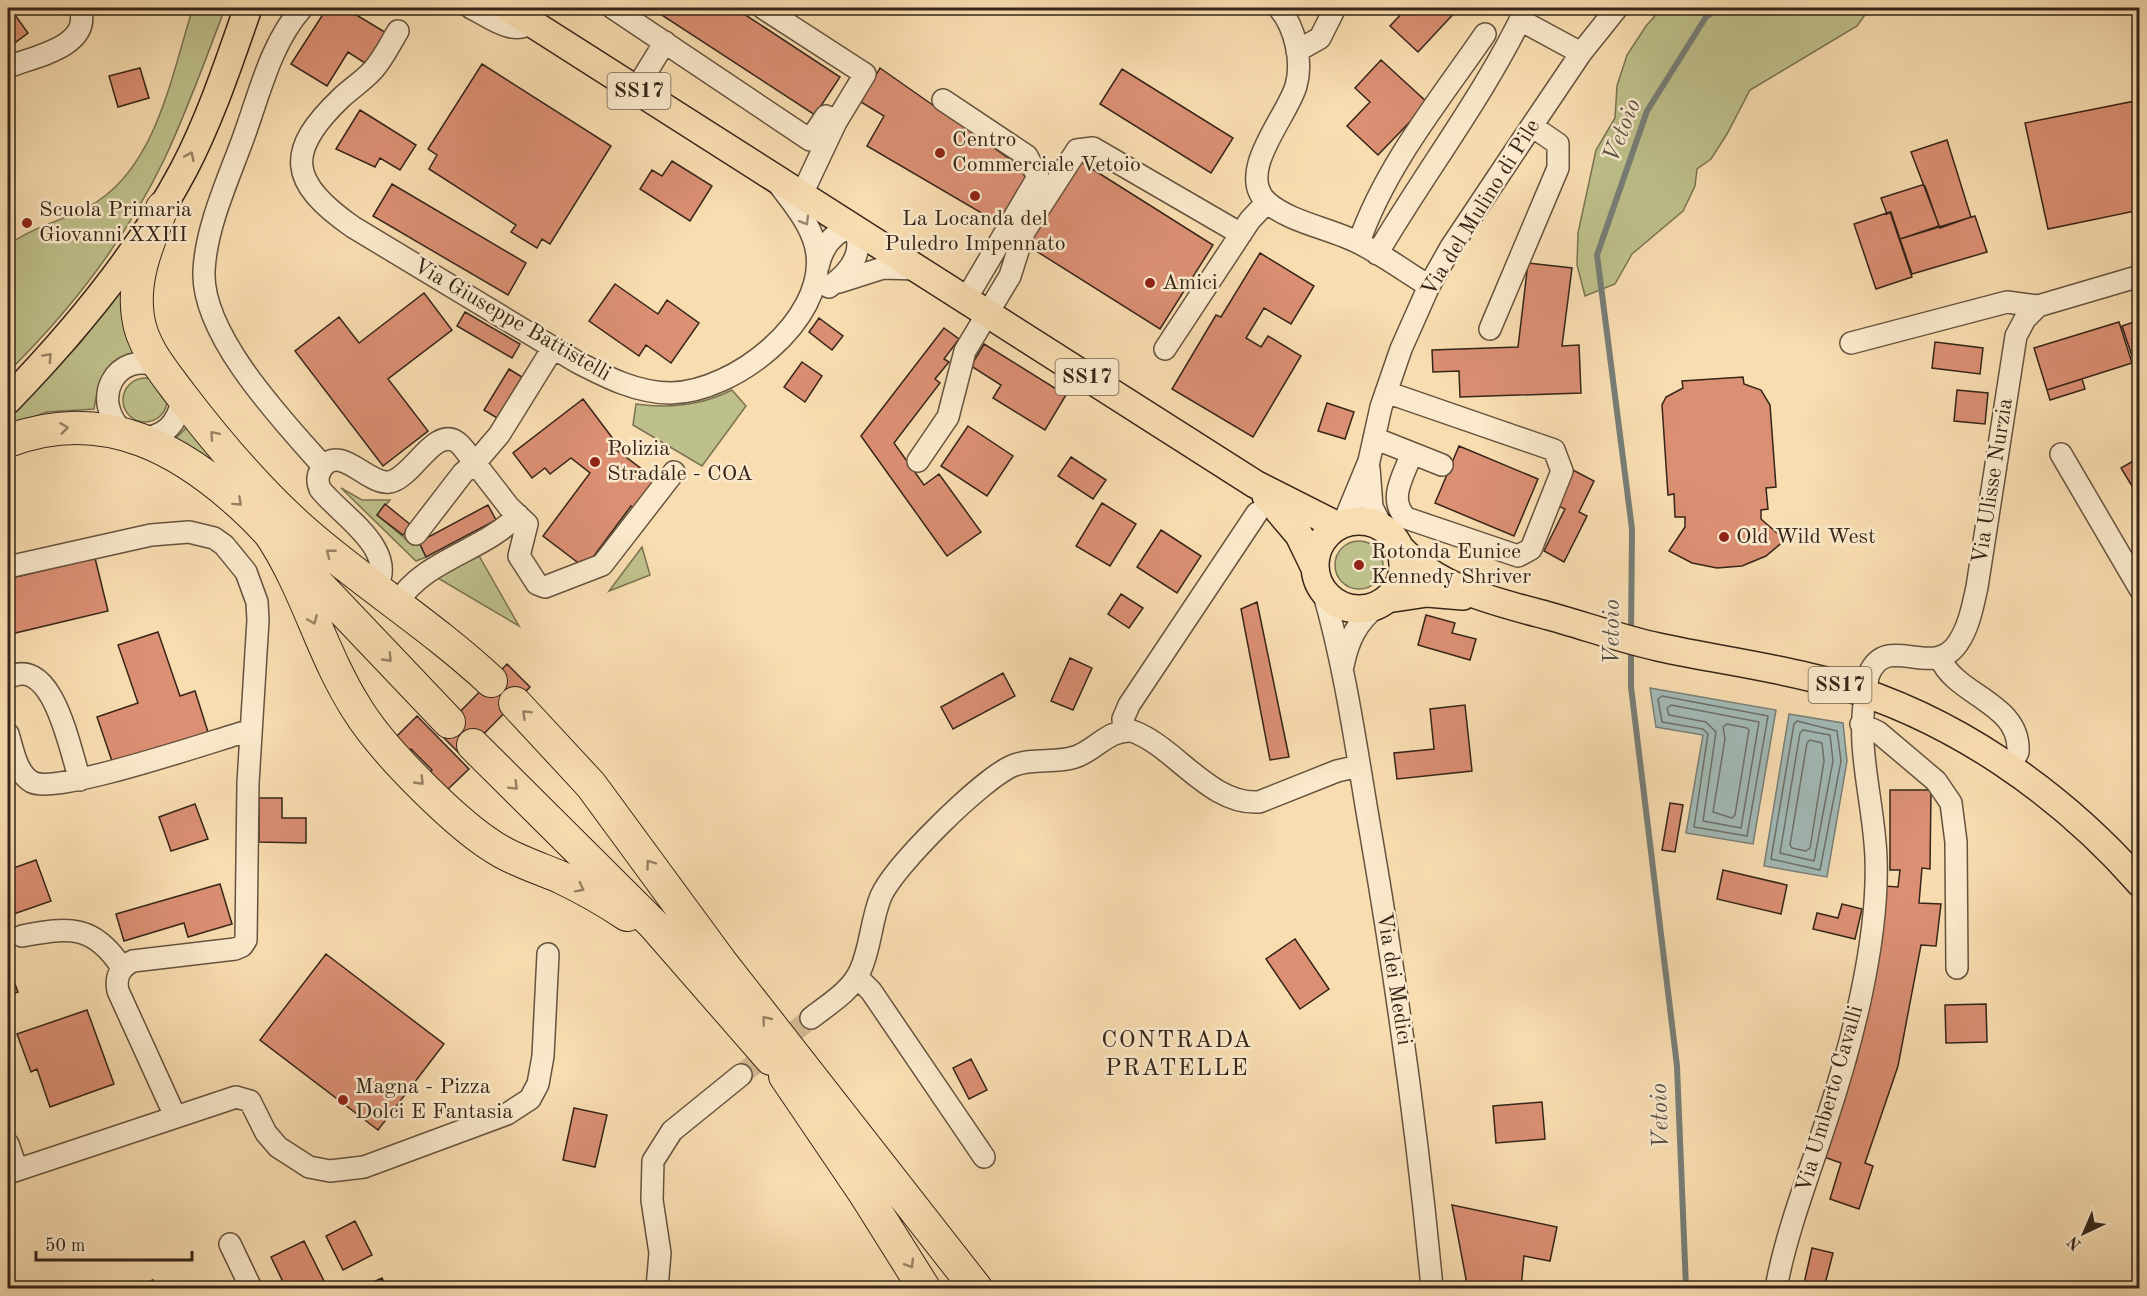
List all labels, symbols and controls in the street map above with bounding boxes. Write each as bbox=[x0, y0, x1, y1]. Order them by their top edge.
road number: SS17 bbox=[608, 73, 670, 109]
water label: Vetoio bbox=[1600, 96, 1646, 166]
street label: Via del Mulino di Pile bbox=[1418, 116, 1544, 300]
place label: Centro Commerciale Vetoio bbox=[952, 129, 1141, 176]
marker: Centro Commerciale Vetoio bbox=[933, 146, 947, 160]
one-way arrow bbox=[183, 152, 195, 163]
marker: La Locanda del Puledro Impennato bbox=[968, 189, 982, 203]
place label: Scuola Primaria Giovanni XXIII bbox=[39, 199, 192, 246]
place label: La Locanda del Puledro Impennato bbox=[884, 208, 1066, 255]
one-way arrow bbox=[797, 215, 809, 225]
marker: Scuola Primaria Giovanni XXIII bbox=[20, 216, 34, 230]
street label: Via Giuseppe Battistelli bbox=[410, 255, 614, 386]
place label: Amici bbox=[1162, 272, 1218, 294]
marker: Amici bbox=[1143, 276, 1157, 290]
one-way arrow bbox=[41, 354, 52, 364]
road number: SS17 bbox=[1056, 359, 1118, 395]
street label: Via Ulisse Nurzia bbox=[1969, 396, 2017, 565]
one-way arrow bbox=[60, 422, 69, 434]
one-way arrow bbox=[210, 431, 221, 442]
place label: Polizia Stradale - COA bbox=[607, 438, 753, 485]
marker: Polizia Stradale - COA bbox=[588, 455, 602, 469]
one-way arrow bbox=[232, 495, 242, 506]
place label: Old Wild West bbox=[1736, 526, 1876, 548]
marker: Old Wild West bbox=[1717, 530, 1731, 544]
place label: Rotonda Eunice Kennedy Shriver bbox=[1371, 541, 1531, 588]
one-way arrow bbox=[326, 550, 337, 561]
marker: Rotonda Eunice Kennedy Shriver bbox=[1352, 558, 1366, 572]
water label: Vetoio bbox=[1601, 599, 1625, 665]
one-way arrow bbox=[306, 614, 318, 625]
one-way arrow bbox=[381, 651, 392, 661]
road number: SS17 bbox=[1808, 667, 1872, 703]
one-way arrow bbox=[522, 710, 533, 721]
one-way arrow bbox=[412, 774, 423, 785]
one-way arrow bbox=[507, 779, 518, 790]
one-way arrow bbox=[646, 859, 657, 870]
one-way arrow bbox=[574, 880, 585, 892]
street label: Via dei Medici bbox=[1373, 911, 1415, 1047]
street label: Via Umberto Cavalli bbox=[1793, 1003, 1867, 1195]
one-way arrow bbox=[763, 1016, 774, 1027]
district label: CONTRADA PRATELLE bbox=[1101, 1029, 1253, 1081]
place label: Magna - Pizza Dolci E Fantasia bbox=[355, 1076, 513, 1123]
water label: Vetoio bbox=[1648, 1083, 1674, 1149]
marker: Magna - Pizza Dolci E Fantasia bbox=[336, 1093, 350, 1107]
north arrow bbox=[2054, 1203, 2114, 1263]
scale bar bbox=[36, 1224, 192, 1262]
text: N bbox=[2064, 1232, 2085, 1252]
text: 50 m bbox=[45, 1237, 85, 1255]
one-way arrow bbox=[903, 1258, 914, 1268]

